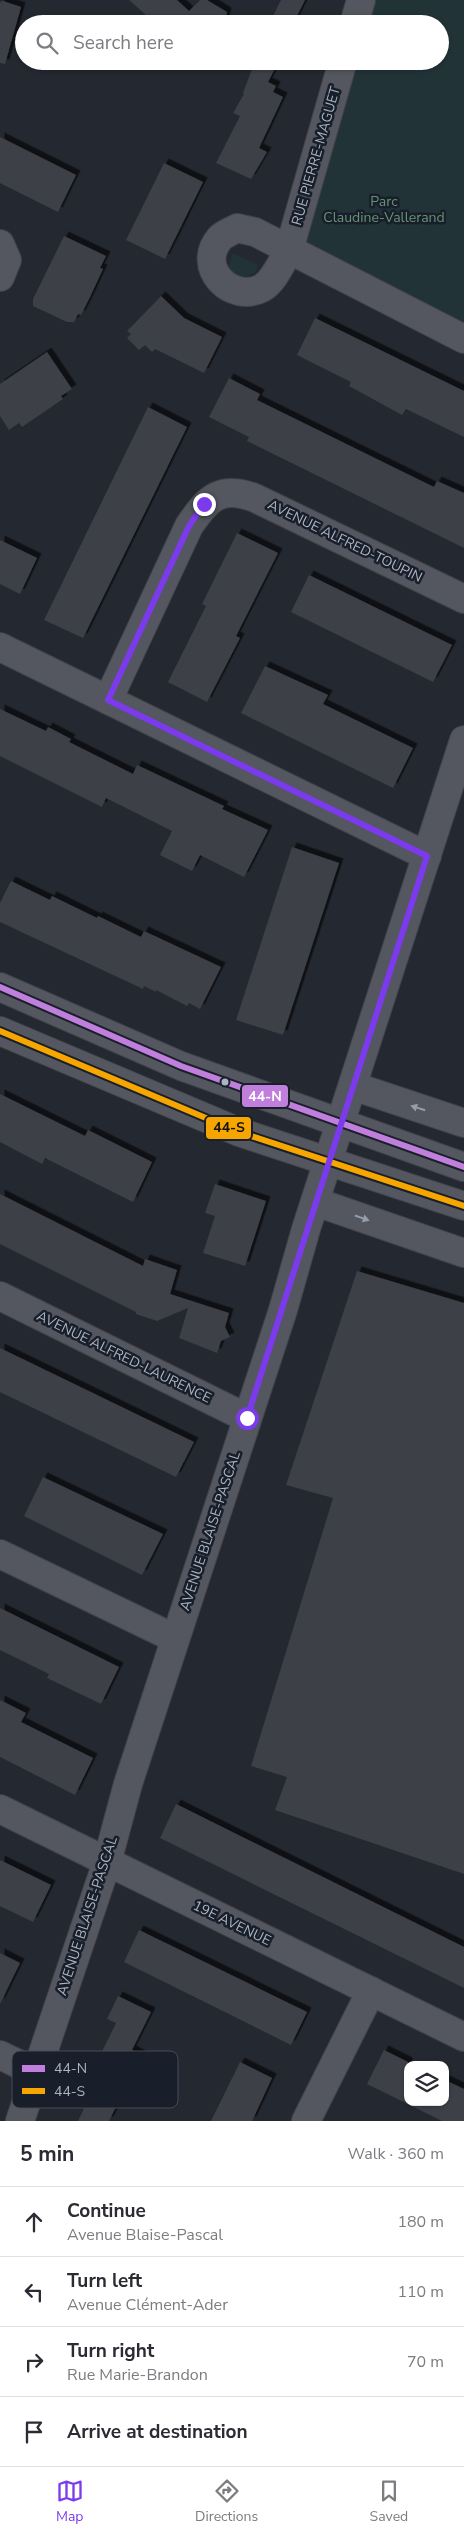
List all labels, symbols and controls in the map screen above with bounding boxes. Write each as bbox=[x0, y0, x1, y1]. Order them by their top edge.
search box bbox=[15, 15, 449, 70]
icon: search bbox=[33, 29, 61, 57]
text: Search here bbox=[73, 30, 174, 56]
street label: RUE PIERRE-MAGUET bbox=[287, 84, 345, 228]
park label: Parc Claudine-Vallerand bbox=[323, 192, 445, 227]
route end bbox=[193, 493, 216, 516]
street label: AVENUE ALFRED-TOUPIN bbox=[265, 495, 425, 587]
unlabelled marker bbox=[220, 1077, 230, 1087]
line badge: 44-N bbox=[241, 1084, 289, 1108]
text: 44-N bbox=[248, 1087, 282, 1106]
one-way arrow bbox=[410, 1104, 425, 1112]
line badge: 44-S bbox=[205, 1116, 252, 1140]
text: 44-S bbox=[213, 1118, 245, 1137]
one-way arrow bbox=[354, 1214, 369, 1222]
street label: AVENUE ALFRED-LAURENCE bbox=[34, 1306, 214, 1408]
route start bbox=[236, 1407, 259, 1430]
street label: AVENUE BLAISE-PASCAL bbox=[175, 1449, 245, 1613]
street label: AVENUE BLAISE-PASCAL bbox=[52, 1834, 122, 1998]
street label: 19E AVENUE bbox=[190, 1896, 274, 1950]
legend bbox=[12, 2051, 178, 2108]
text: 44-N bbox=[54, 2059, 87, 2078]
map controls bbox=[404, 2061, 449, 2106]
button: layers bbox=[404, 2061, 449, 2106]
text: 44-S bbox=[54, 2082, 85, 2101]
text: 5 min bbox=[20, 2140, 74, 2168]
text: Walk · 360 m bbox=[348, 2143, 444, 2165]
text: Continue bbox=[67, 2198, 146, 2224]
icon: ahead bbox=[20, 2208, 48, 2236]
text: 180 m bbox=[397, 2211, 444, 2233]
text: Avenue Blaise-Pascal bbox=[67, 2224, 223, 2246]
text: Turn left bbox=[67, 2268, 142, 2294]
icon: left bbox=[20, 2278, 48, 2306]
text: 110 m bbox=[397, 2281, 444, 2303]
text: Avenue Clément-Ader bbox=[67, 2294, 228, 2316]
text: Turn right bbox=[67, 2338, 154, 2364]
icon: right bbox=[20, 2348, 48, 2376]
text: 70 m bbox=[407, 2351, 444, 2373]
text: Rue Marie-Brandon bbox=[67, 2364, 208, 2386]
icon: arrive bbox=[20, 2418, 48, 2446]
text: Arrive at destination bbox=[67, 2419, 248, 2445]
tab: Map bbox=[56, 2477, 84, 2526]
tab: Directions bbox=[195, 2477, 258, 2526]
tab: Saved bbox=[370, 2477, 408, 2526]

